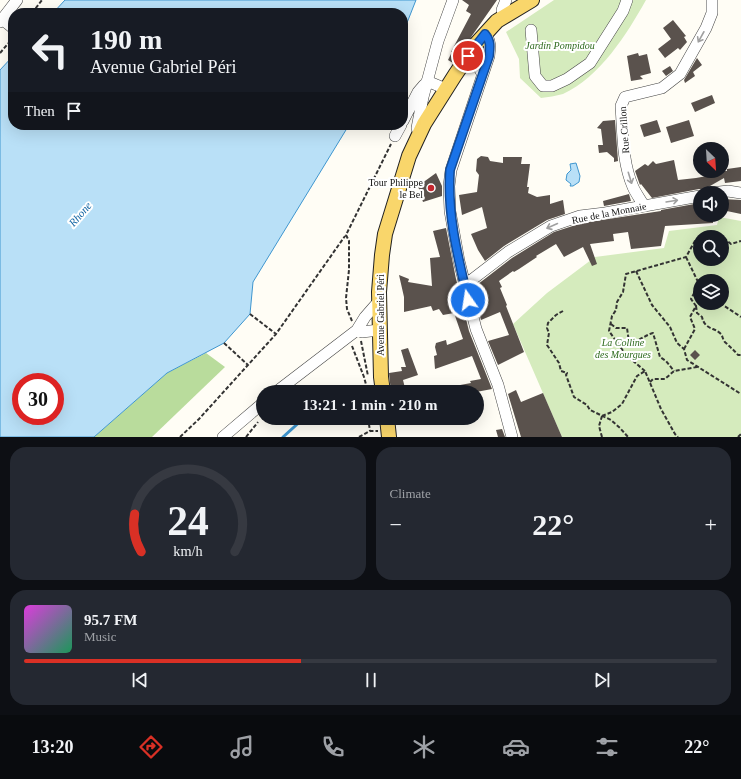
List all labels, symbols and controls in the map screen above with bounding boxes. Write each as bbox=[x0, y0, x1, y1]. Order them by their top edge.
icon: left bbox=[24, 24, 76, 76]
text: 190 m bbox=[90, 24, 162, 55]
one-way arrow bbox=[697, 30, 705, 42]
pin bbox=[451, 39, 485, 73]
park label: Jardin Pompidou bbox=[525, 40, 595, 51]
icon: arrive bbox=[457, 45, 479, 67]
text: Avenue Gabriel Péri bbox=[90, 57, 237, 77]
icon: arrive bbox=[63, 100, 85, 122]
text: Then bbox=[24, 103, 55, 119]
street label: Rue Crillon bbox=[617, 106, 631, 154]
north arrow bbox=[693, 142, 729, 178]
map controls bbox=[693, 142, 729, 310]
one-way arrow bbox=[627, 171, 634, 184]
place label: Tour Philippe le Bel bbox=[368, 177, 424, 200]
marker: Tour Philippe le Bel bbox=[426, 183, 436, 193]
button: sound bbox=[693, 186, 729, 222]
one-way arrow bbox=[665, 197, 678, 205]
water label: Rhone bbox=[66, 199, 94, 229]
street label: Rue de la Monnaie bbox=[571, 200, 648, 226]
one-way arrow bbox=[547, 223, 559, 231]
button: search bbox=[693, 230, 729, 266]
street label: Avenue Gabriel Péri bbox=[375, 274, 386, 356]
button: layers bbox=[693, 274, 729, 310]
position arrow bbox=[447, 279, 489, 321]
park label: La Colline des Mourgues bbox=[595, 337, 651, 360]
speed limit sign: 30 bbox=[12, 373, 64, 425]
text: 13:21 · 1 min · 210 m bbox=[303, 397, 438, 413]
text: Climate bbox=[390, 486, 431, 501]
text: 24 bbox=[167, 497, 209, 543]
text: 22° bbox=[532, 508, 574, 541]
text: − bbox=[390, 512, 402, 537]
text: + bbox=[705, 512, 717, 537]
text: km/h bbox=[173, 542, 202, 558]
text: 95.7 FM bbox=[84, 612, 137, 628]
text: Music bbox=[84, 629, 117, 644]
icon: previous bbox=[129, 669, 151, 691]
icon: pause bbox=[360, 669, 382, 691]
icon: next bbox=[591, 669, 613, 691]
icon: directions bbox=[137, 733, 165, 761]
icon: music bbox=[228, 733, 256, 761]
icon: phone bbox=[319, 733, 347, 761]
icon: climate bbox=[410, 733, 438, 761]
icon: car bbox=[502, 733, 530, 761]
icon: filters bbox=[593, 733, 621, 761]
text: 13:20 bbox=[32, 737, 74, 757]
text: 22° bbox=[684, 737, 709, 757]

